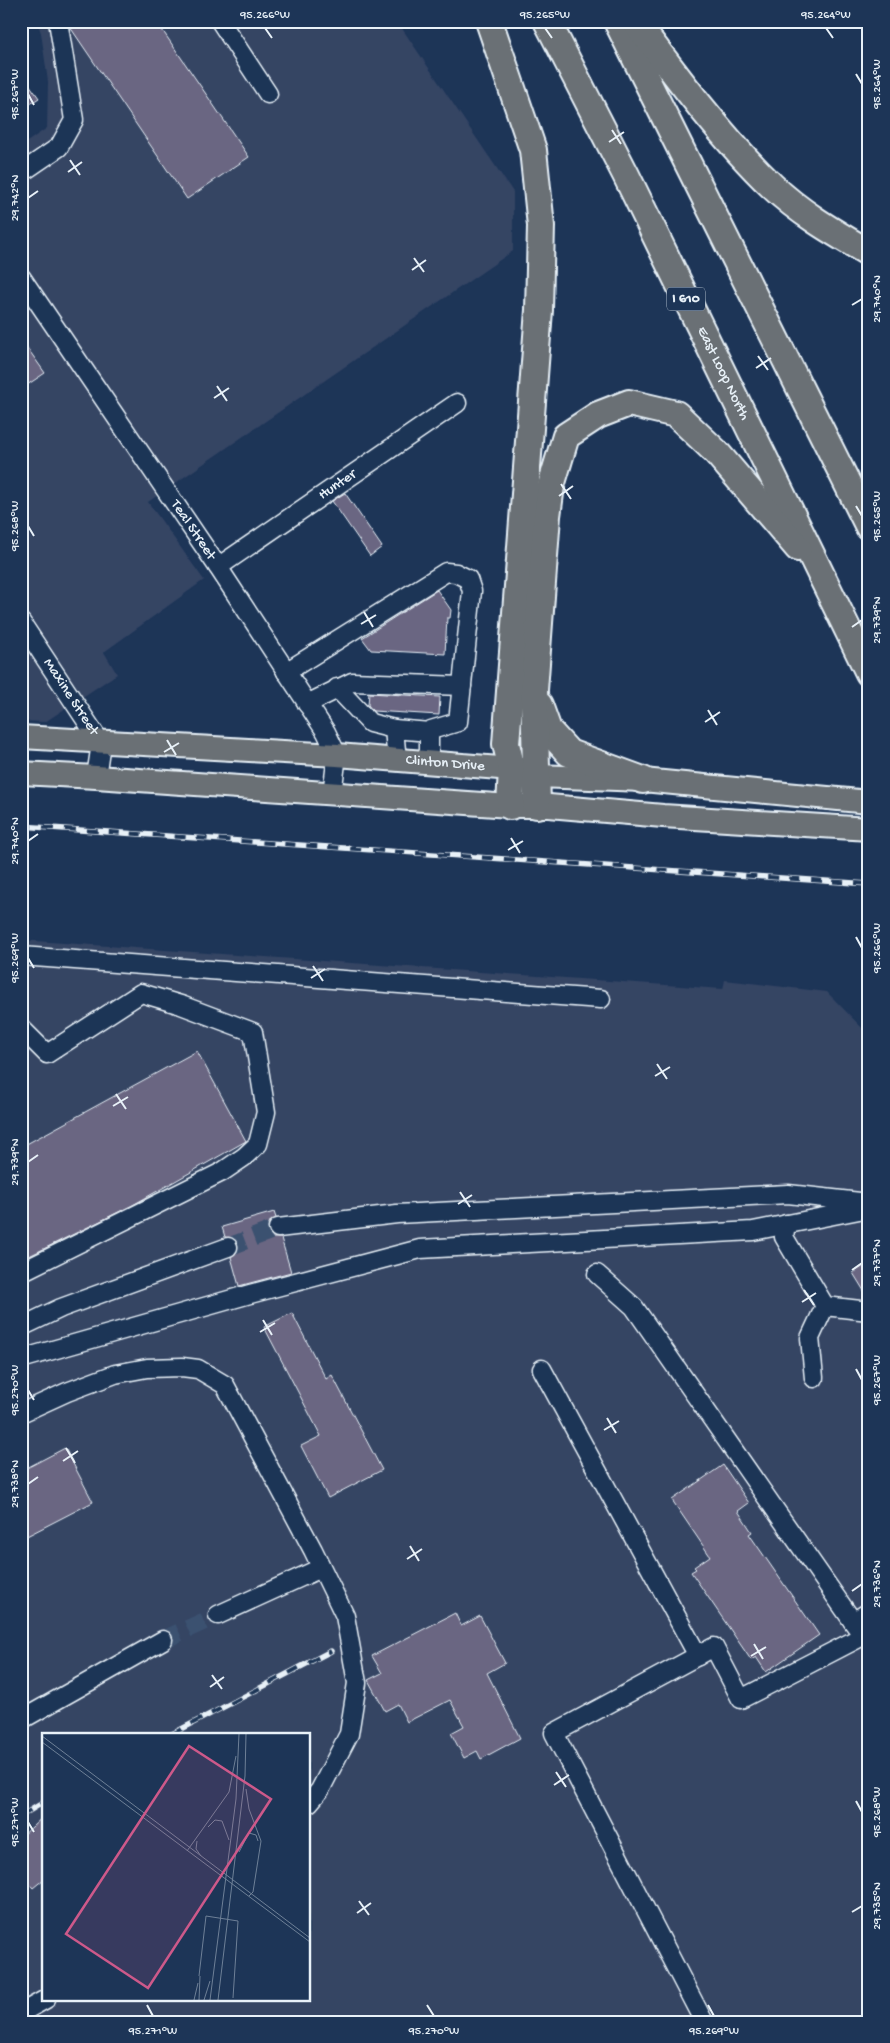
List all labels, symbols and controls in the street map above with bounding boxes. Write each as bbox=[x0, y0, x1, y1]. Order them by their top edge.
text: 95.266°W bbox=[239, 9, 290, 23]
text: 95.265°W bbox=[519, 9, 570, 23]
text: 95.264°W bbox=[800, 9, 851, 23]
text: 95.264°W bbox=[871, 59, 885, 110]
text: 95.267°W bbox=[9, 69, 23, 120]
text: 29.742°N bbox=[9, 174, 23, 221]
text: 29.740°N bbox=[871, 275, 885, 323]
road number: I 610 bbox=[667, 288, 705, 310]
street label: East Loop North bbox=[692, 324, 753, 423]
street label: Hunter bbox=[315, 465, 361, 504]
text: 95.265°W bbox=[871, 491, 885, 542]
street label: Teal Street bbox=[166, 496, 221, 565]
text: 95.268°W bbox=[9, 501, 23, 552]
text: 29.739°N bbox=[871, 596, 885, 644]
street label: Maxine Street bbox=[39, 655, 104, 740]
street label: Clinton Drive bbox=[405, 752, 486, 776]
text: 29.740°N bbox=[9, 817, 23, 865]
text: 95.266°W bbox=[871, 923, 885, 974]
text: 95.269°W bbox=[9, 933, 23, 984]
text: 29.739°N bbox=[9, 1138, 23, 1186]
text: 29.737°N bbox=[871, 1239, 885, 1287]
text: 95.267°W bbox=[871, 1355, 885, 1406]
text: 95.270°W bbox=[9, 1365, 23, 1416]
text: 29.738°N bbox=[9, 1460, 23, 1508]
text: 29.736°N bbox=[871, 1560, 885, 1608]
inset map bbox=[42, 1733, 310, 2000]
text: 95.268°W bbox=[871, 1787, 885, 1838]
text: 95.271°W bbox=[9, 1798, 23, 1847]
text: 29.735°N bbox=[871, 1882, 885, 1930]
text: 95.271°W bbox=[128, 2025, 177, 2039]
text: 95.270°W bbox=[408, 2025, 459, 2039]
text: 95.269°W bbox=[688, 2025, 739, 2039]

